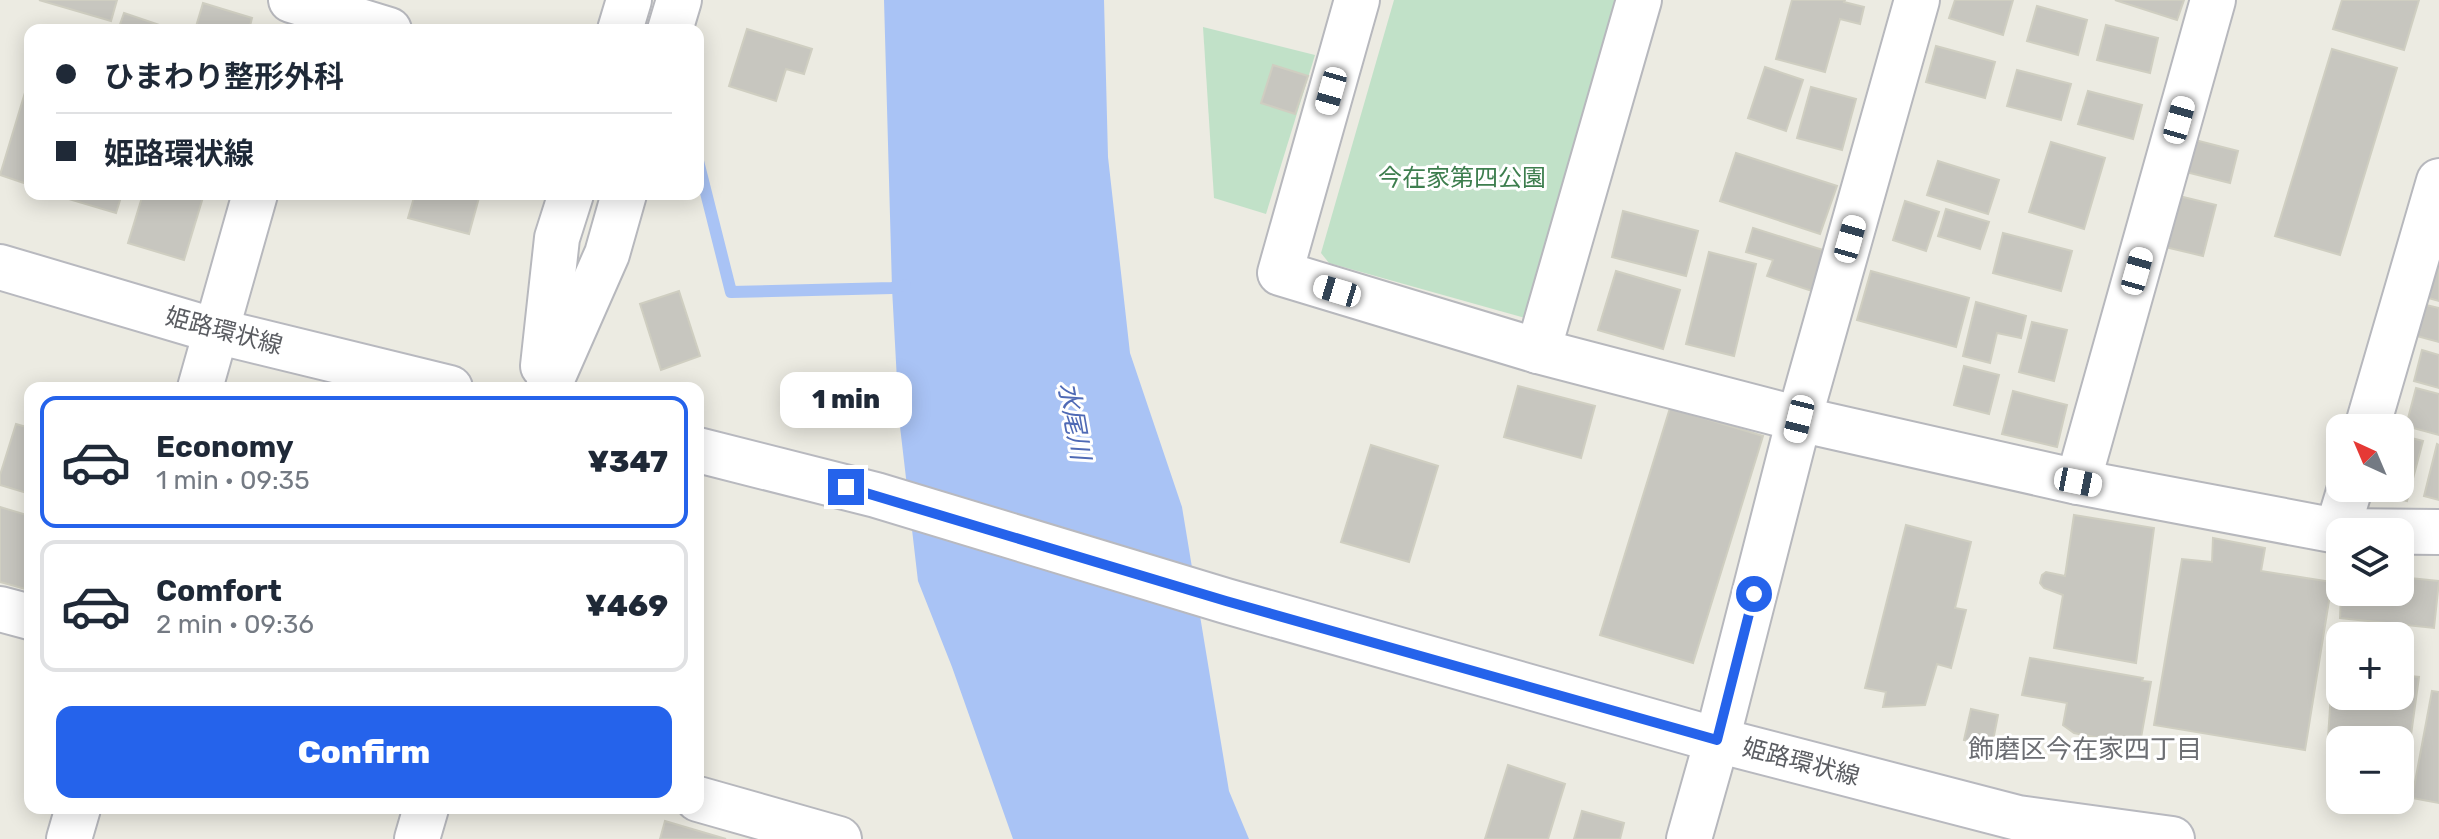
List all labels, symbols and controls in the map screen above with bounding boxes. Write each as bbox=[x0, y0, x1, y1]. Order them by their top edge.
text: ひまわり整形外科 bbox=[104, 59, 344, 95]
car bbox=[1313, 65, 1349, 117]
car bbox=[2161, 94, 2197, 146]
text: 姫路環状線 bbox=[104, 136, 254, 172]
park label: 今在家第四公園 bbox=[1378, 164, 1546, 192]
car bbox=[1832, 213, 1868, 265]
car bbox=[2119, 245, 2155, 297]
car bbox=[1311, 273, 1363, 309]
street label: 姫路環状線 bbox=[162, 302, 286, 360]
callout: 1 min bbox=[780, 371, 912, 427]
water label: 水尾川 bbox=[1052, 380, 1097, 465]
text: 1 min bbox=[812, 384, 880, 415]
car bbox=[1782, 393, 1816, 445]
north arrow bbox=[2326, 414, 2414, 502]
map controls bbox=[2326, 414, 2414, 814]
icon: car bbox=[60, 426, 132, 498]
text: Economy bbox=[156, 429, 294, 465]
text: ¥347 bbox=[587, 444, 668, 480]
text: 1 min · 09:35 bbox=[156, 465, 310, 496]
car bbox=[2052, 466, 2104, 498]
route end bbox=[828, 469, 864, 505]
button: layers bbox=[2326, 518, 2414, 606]
icon: car bbox=[60, 570, 132, 642]
text: Comfort bbox=[156, 573, 282, 609]
route start bbox=[1736, 576, 1772, 612]
text: ¥469 bbox=[585, 588, 668, 624]
text: 2 min · 09:36 bbox=[156, 609, 314, 640]
button: + bbox=[2326, 622, 2414, 710]
button: Confirm bbox=[56, 706, 672, 798]
button: − bbox=[2326, 726, 2414, 814]
street label: 姫路環状線 bbox=[1739, 733, 1863, 791]
district label: 飾磨区今在家四丁目 bbox=[1968, 734, 2202, 765]

